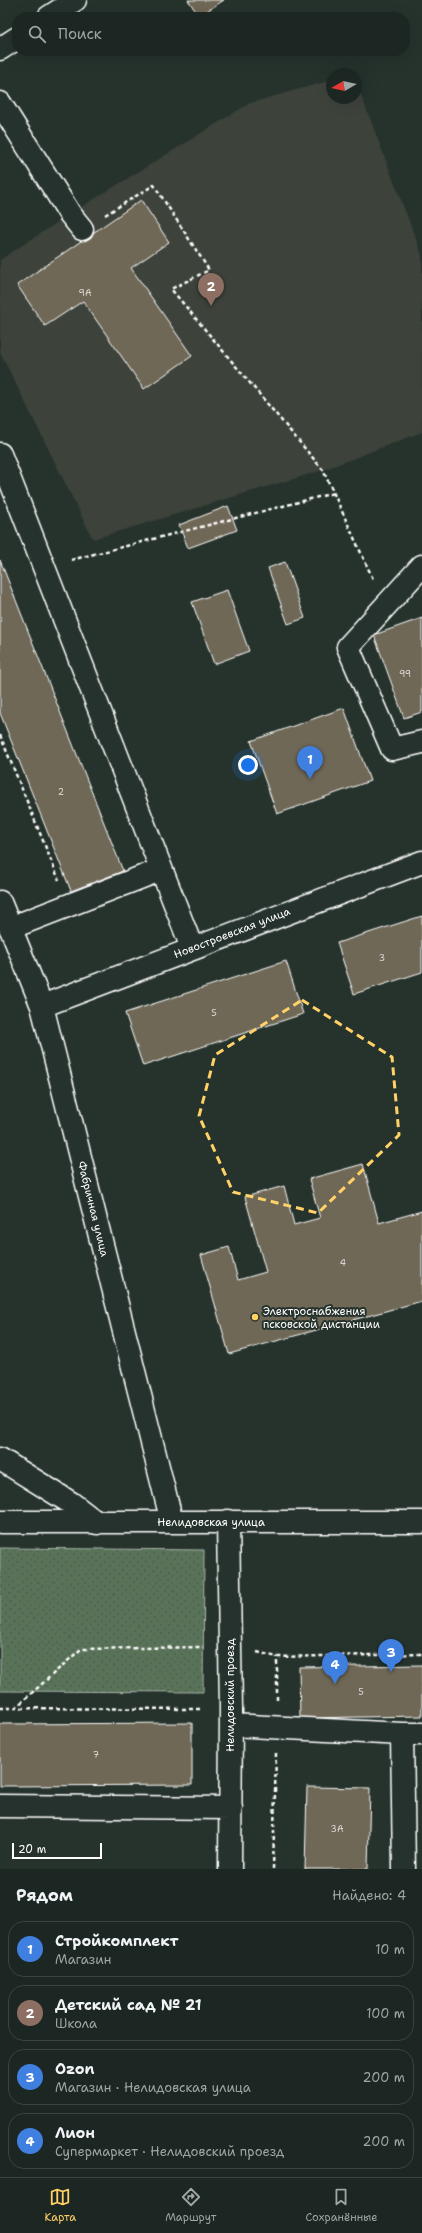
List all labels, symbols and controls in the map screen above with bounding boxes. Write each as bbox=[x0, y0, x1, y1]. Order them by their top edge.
search box bbox=[12, 12, 410, 56]
icon: search bbox=[26, 23, 48, 45]
text: Поиск bbox=[58, 24, 102, 44]
north arrow bbox=[326, 68, 362, 104]
pin: 2 bbox=[198, 273, 224, 306]
house number: 9А bbox=[79, 287, 92, 299]
house number: 99 bbox=[399, 668, 411, 680]
pin: 1 bbox=[297, 746, 323, 779]
your location bbox=[238, 755, 258, 775]
house number: 2 bbox=[58, 786, 64, 798]
street label: Новостроевская улица bbox=[172, 904, 293, 962]
house number: 3 bbox=[379, 952, 385, 964]
house number: 5 bbox=[211, 1007, 217, 1019]
street label: Фабричная улица bbox=[74, 1160, 112, 1259]
house number: 4 bbox=[340, 1257, 346, 1269]
place label: Электроснабжения псковской дистанции bbox=[263, 1304, 380, 1332]
marker: Электроснабжения псковской дистанции bbox=[250, 1312, 260, 1322]
street label: Нелидовская улица bbox=[157, 1515, 265, 1530]
street label: Нелидовский проезд bbox=[223, 1638, 238, 1752]
pin: 3 bbox=[378, 1639, 404, 1672]
pin: 4 bbox=[322, 1651, 348, 1684]
house number: 5 bbox=[358, 1686, 364, 1698]
house number: 7 bbox=[93, 1749, 99, 1761]
house number: 3А bbox=[331, 1823, 344, 1835]
scale bar bbox=[12, 1841, 102, 1860]
text: 20 m bbox=[18, 1842, 46, 1857]
text: Рядом bbox=[16, 1884, 73, 1906]
text: Найдено: 4 bbox=[332, 1887, 406, 1904]
text: Стройкомплект bbox=[55, 1931, 179, 1951]
text: 1 bbox=[27, 1941, 33, 1958]
text: 10 m bbox=[375, 1941, 405, 1958]
text: Магазин bbox=[55, 1951, 111, 1968]
text: Детский сад № 21 bbox=[55, 1995, 202, 2015]
text: 2 bbox=[25, 2005, 35, 2022]
text: 100 m bbox=[366, 2005, 405, 2022]
text: Школа bbox=[55, 2015, 97, 2032]
text: Ozon bbox=[55, 2059, 95, 2079]
text: 3 bbox=[25, 2069, 35, 2086]
text: 200 m bbox=[363, 2069, 405, 2086]
text: Магазин · Нелидовская улица bbox=[55, 2079, 251, 2096]
text: Лион bbox=[55, 2123, 95, 2143]
text: 4 bbox=[25, 2133, 35, 2150]
text: 200 m bbox=[363, 2133, 405, 2150]
text: Супермаркет · Нелидовский проезд bbox=[55, 2143, 284, 2160]
tab: Карта bbox=[45, 2186, 76, 2225]
tab: Маршрут bbox=[165, 2186, 216, 2225]
tab: Сохранённые bbox=[306, 2186, 377, 2225]

